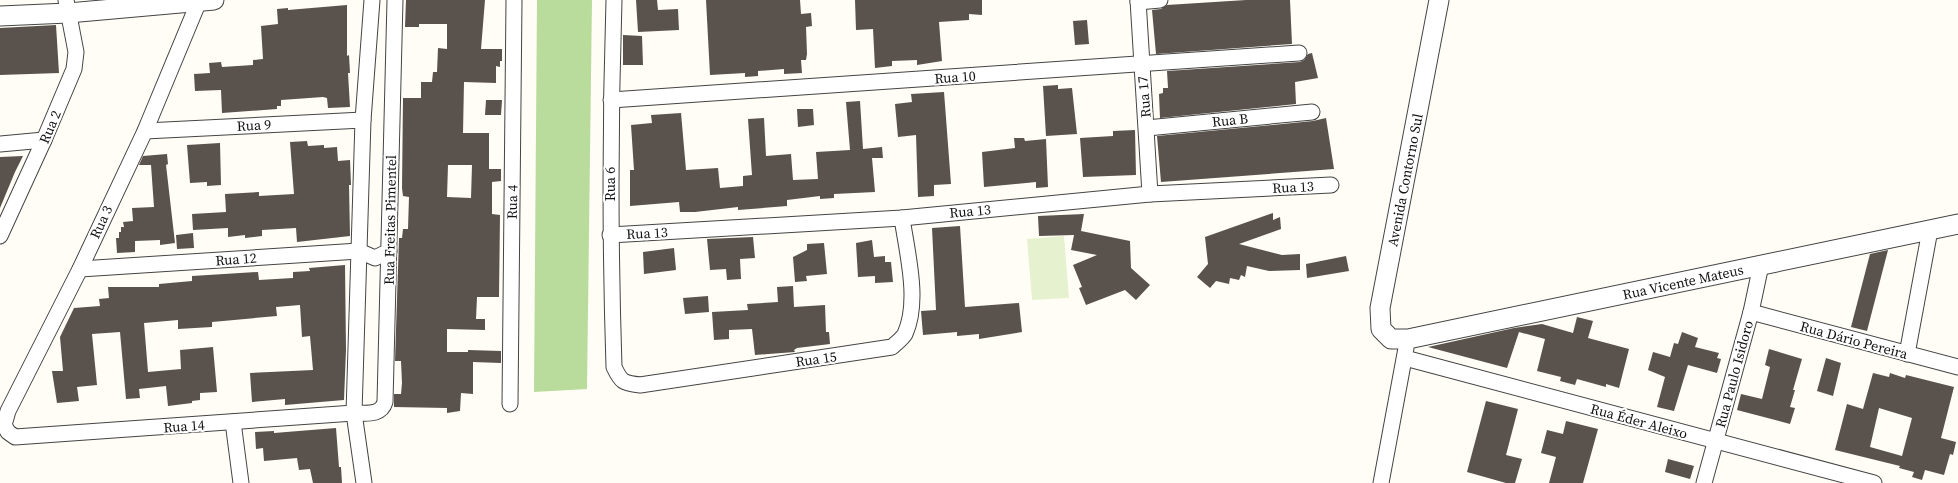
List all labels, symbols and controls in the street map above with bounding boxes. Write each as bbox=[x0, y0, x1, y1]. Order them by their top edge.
street label: Rua 10 bbox=[934, 66, 976, 88]
street label: Rua 17 bbox=[1132, 75, 1156, 119]
street label: Rua 2 bbox=[34, 107, 66, 147]
street label: Rua B bbox=[1211, 108, 1249, 132]
street label: Avenida Contorno Sul bbox=[1382, 112, 1428, 248]
street label: Rua 9 bbox=[236, 114, 272, 136]
street label: Rua Freitas Pimentel bbox=[379, 155, 401, 285]
street label: Rua 6 bbox=[600, 167, 620, 201]
street label: Rua 13 bbox=[1272, 176, 1314, 198]
street label: Rua 4 bbox=[502, 185, 522, 219]
street label: Rua 13 bbox=[948, 199, 992, 223]
street label: Rua 3 bbox=[85, 202, 117, 242]
street label: Rua 13 bbox=[626, 222, 668, 244]
street label: Rua 12 bbox=[215, 248, 257, 270]
street label: Rua Vicente Mateus bbox=[1621, 259, 1745, 305]
street label: Rua Dário Pereira bbox=[1798, 316, 1911, 364]
street label: Rua Paulo Isidoro bbox=[1710, 318, 1758, 430]
street label: Rua 15 bbox=[794, 346, 838, 372]
street label: Rua Éder Aleixo bbox=[1588, 398, 1690, 444]
street label: Rua 14 bbox=[163, 415, 205, 437]

